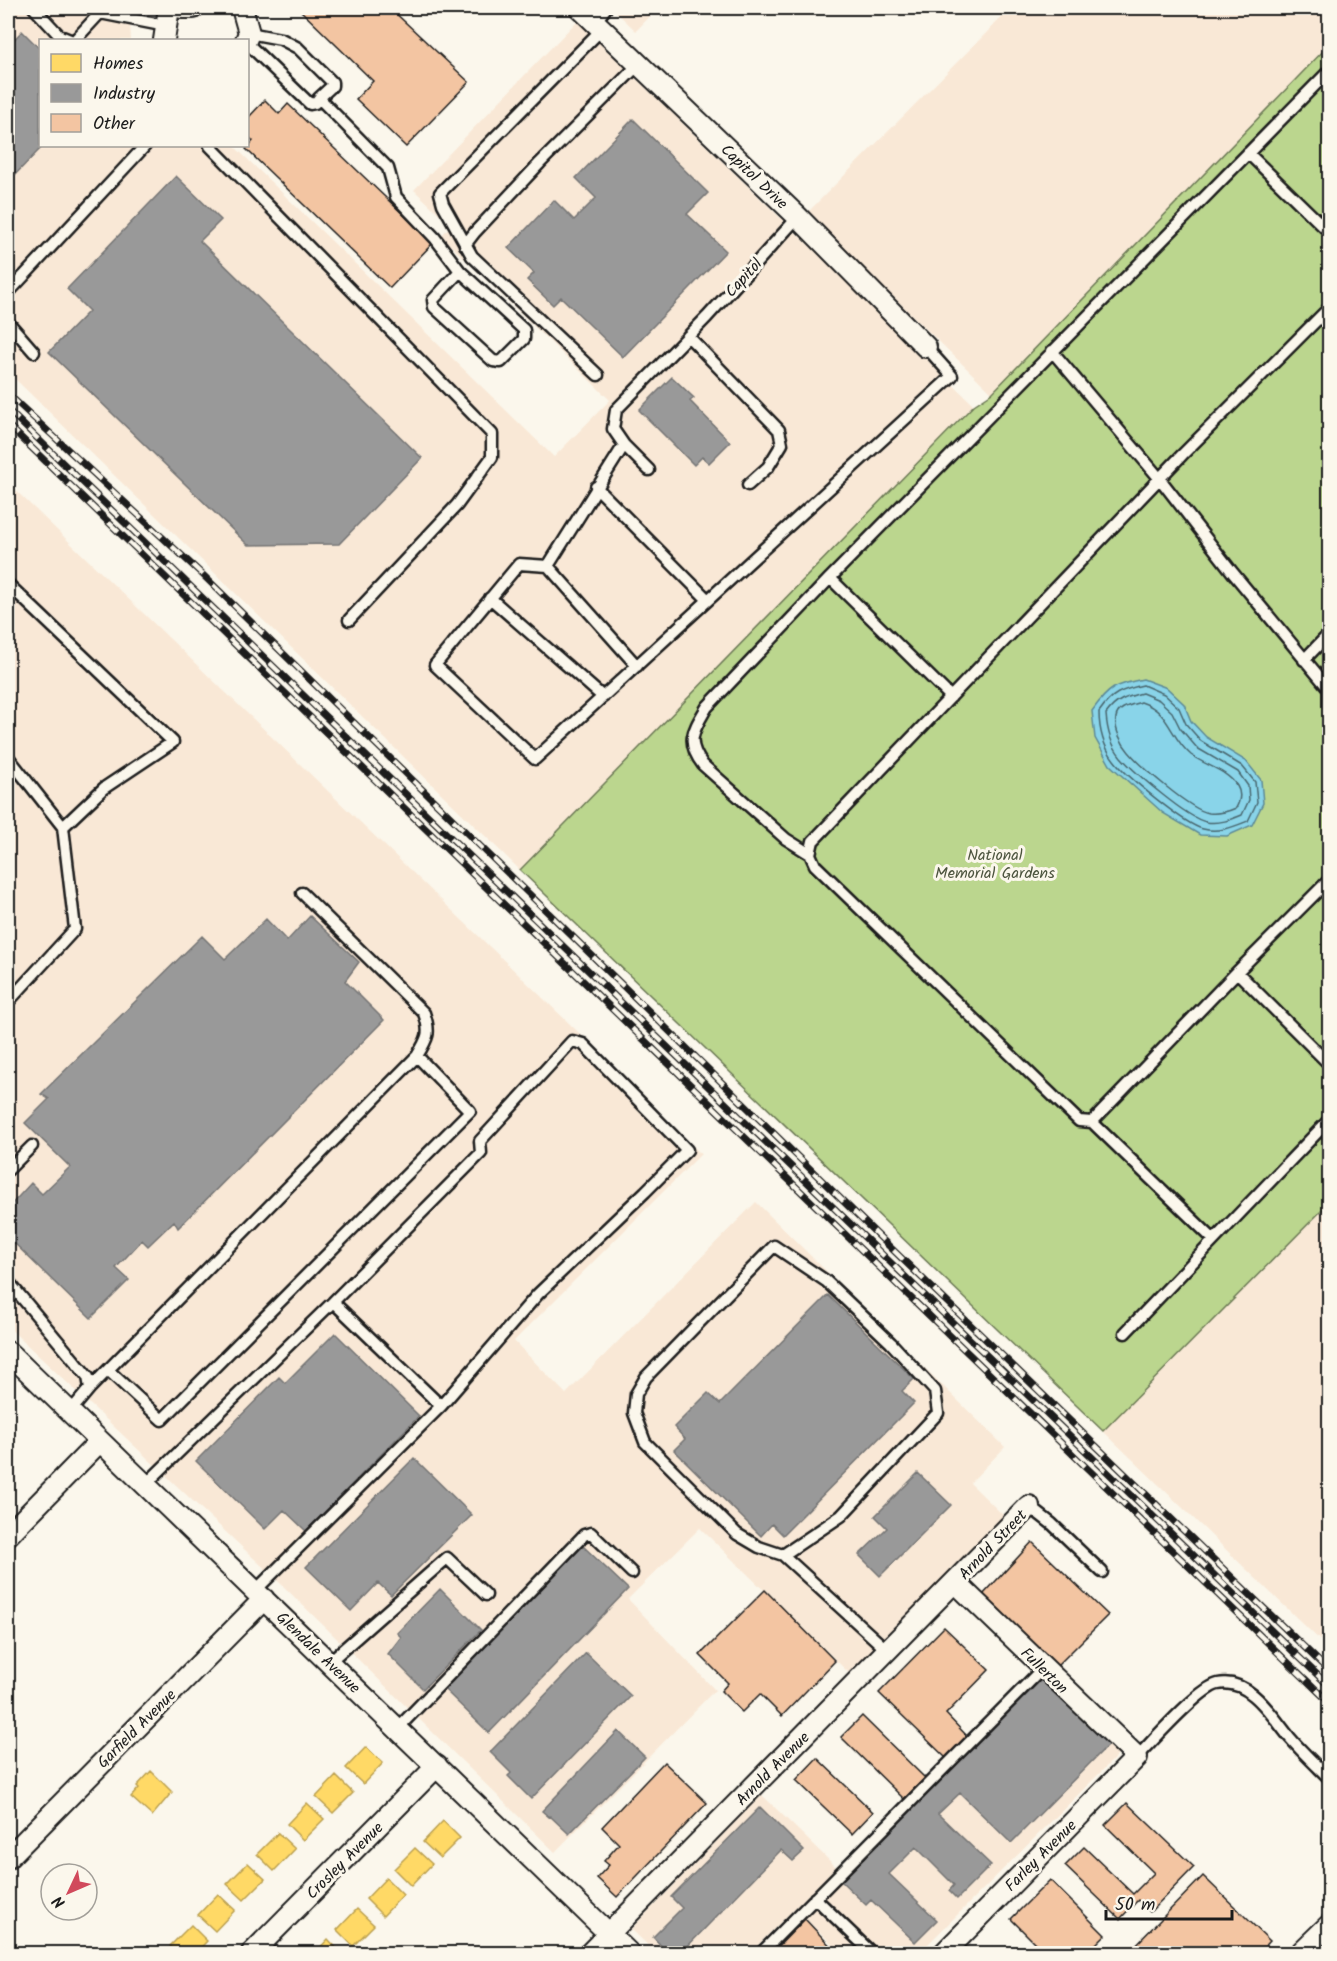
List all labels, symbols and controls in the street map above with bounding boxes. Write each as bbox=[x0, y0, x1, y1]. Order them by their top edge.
legend bbox=[39, 39, 249, 147]
text: Homes bbox=[93, 50, 144, 79]
text: Industry bbox=[93, 80, 155, 109]
text: Other bbox=[93, 110, 136, 139]
street label: Capitol Drive bbox=[714, 138, 793, 216]
street label: Capitol bbox=[719, 253, 769, 303]
park label: National Memorial Gardens bbox=[935, 843, 1055, 886]
street label: Arnold Street bbox=[953, 1504, 1034, 1586]
street label: Glendale Avenue bbox=[270, 1606, 366, 1700]
street label: Fullerton bbox=[1014, 1642, 1074, 1700]
street label: Garfield Avenue bbox=[92, 1684, 183, 1775]
street label: Arnold Avenue bbox=[730, 1726, 816, 1812]
street label: Farley Avenue bbox=[999, 1814, 1083, 1898]
street label: Crosley Avenue bbox=[300, 1816, 390, 1906]
north arrow bbox=[39, 1862, 99, 1922]
scale bar bbox=[1106, 1883, 1232, 1921]
text: N bbox=[47, 1889, 72, 1914]
text: 50 m bbox=[1115, 1891, 1155, 1920]

